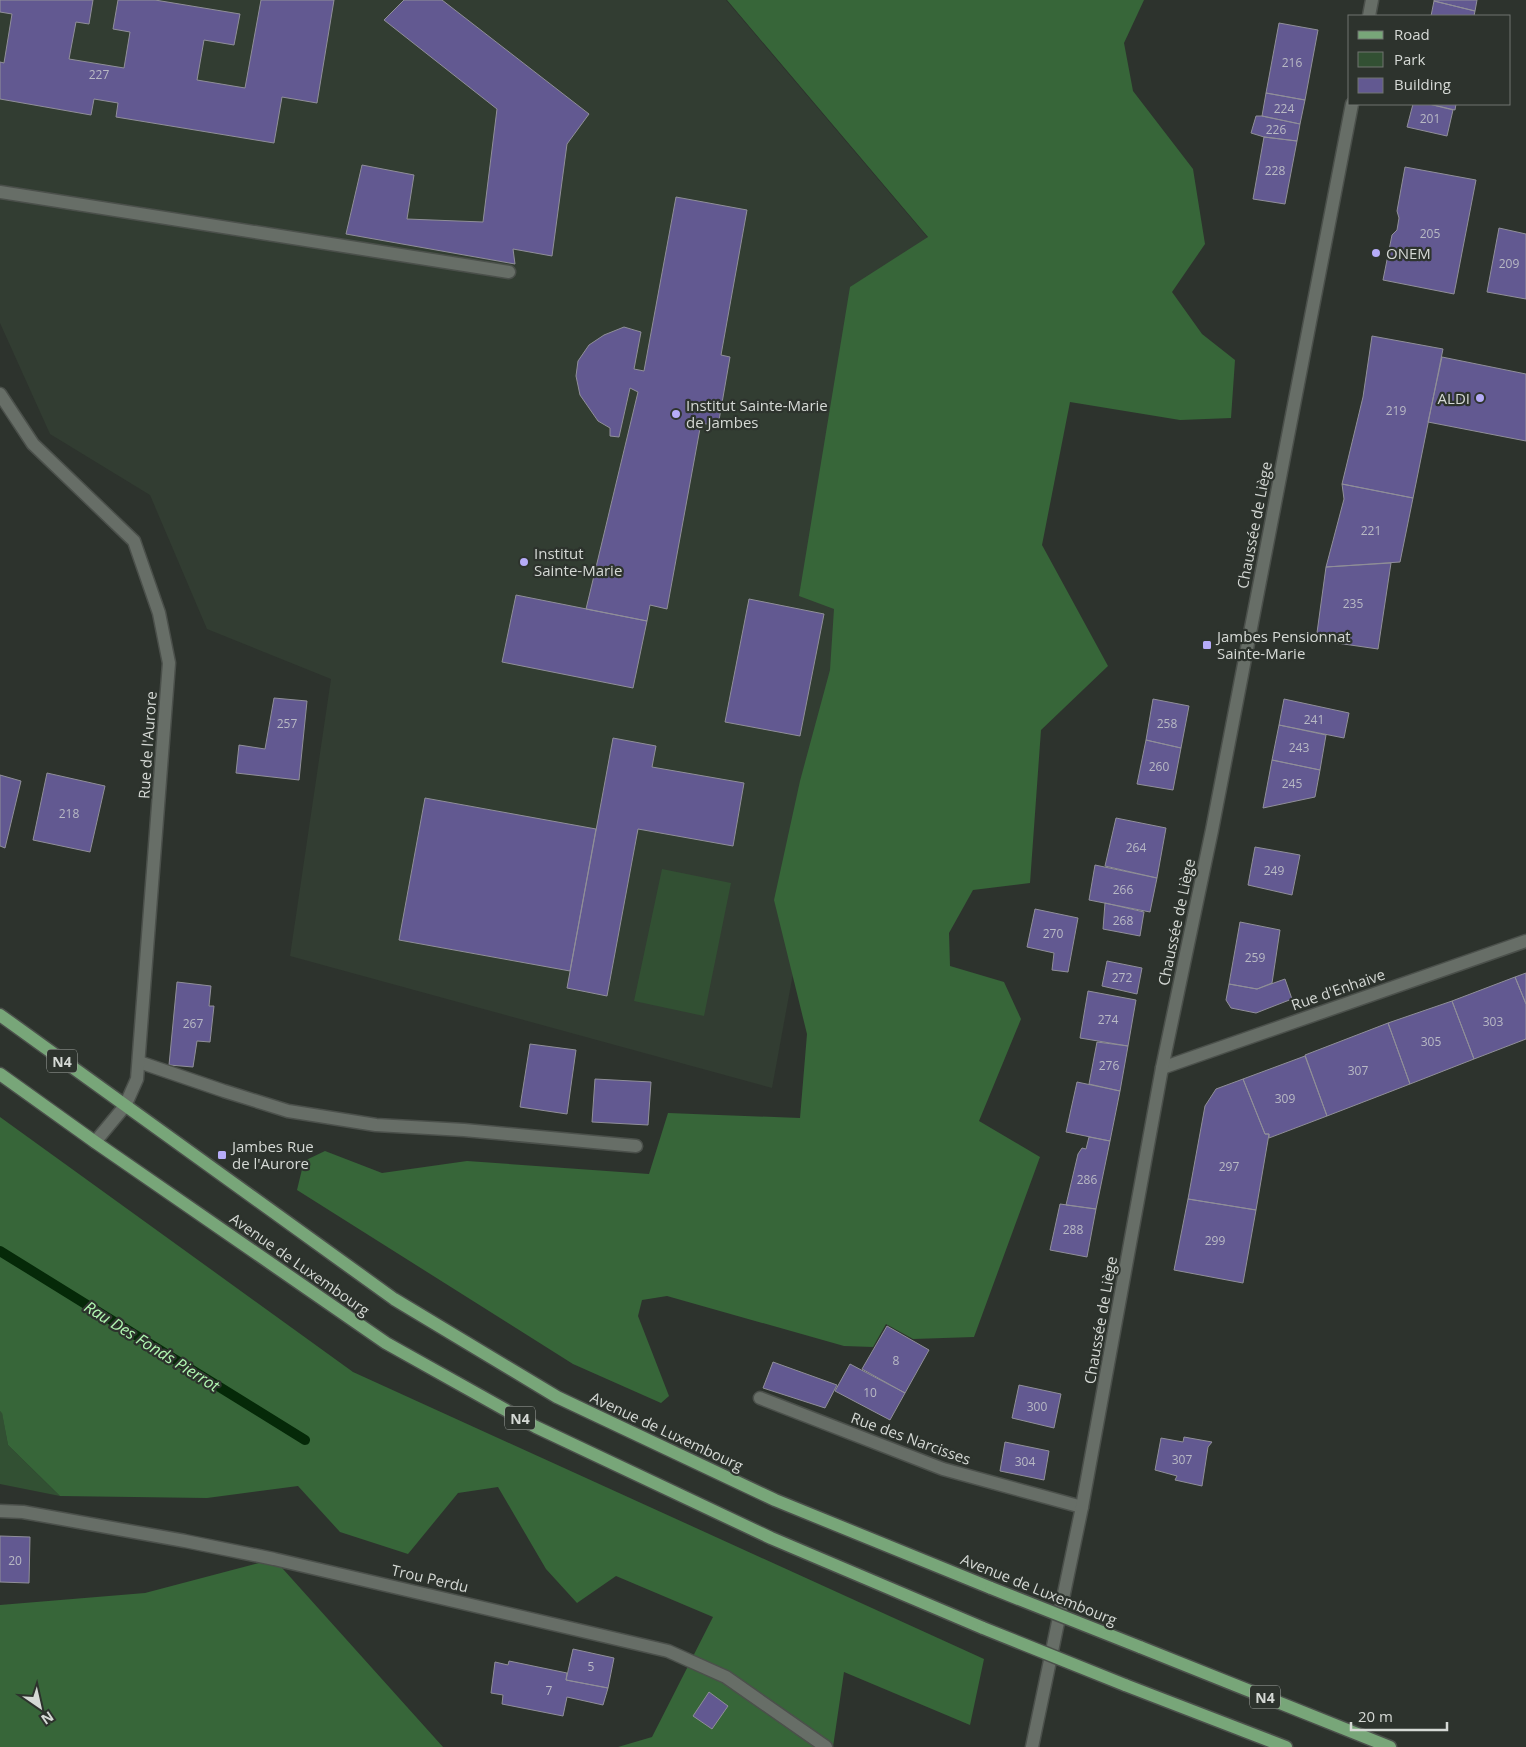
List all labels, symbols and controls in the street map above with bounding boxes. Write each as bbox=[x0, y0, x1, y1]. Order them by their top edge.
legend bbox=[1348, 15, 1511, 105]
text: Road bbox=[1394, 24, 1430, 44]
text: Park bbox=[1394, 49, 1425, 69]
house number: 216 bbox=[1282, 54, 1302, 71]
house number: 227 bbox=[89, 66, 109, 83]
text: Building bbox=[1394, 74, 1451, 94]
house number: 224 bbox=[1274, 100, 1294, 117]
house number: 201 bbox=[1420, 110, 1440, 127]
house number: 226 bbox=[1266, 121, 1286, 138]
house number: 228 bbox=[1265, 162, 1285, 179]
house number: 205 bbox=[1420, 225, 1440, 242]
place label: ONEM bbox=[1386, 243, 1431, 263]
marker: ONEM bbox=[1370, 247, 1382, 259]
house number: 209 bbox=[1499, 255, 1519, 272]
place label: ALDI bbox=[1438, 388, 1470, 408]
marker: ALDI bbox=[1474, 392, 1486, 404]
place label: Institut Sainte-Marie de Jambes bbox=[686, 395, 828, 432]
house number: 219 bbox=[1386, 402, 1406, 419]
marker: Institut Sainte-Marie de Jambes bbox=[670, 408, 682, 420]
street label: Chaussée de Liège bbox=[1232, 460, 1276, 590]
house number: 221 bbox=[1361, 522, 1381, 539]
place label: Institut Sainte-Marie bbox=[534, 543, 622, 580]
marker: Institut Sainte-Marie bbox=[518, 556, 530, 568]
house number: 235 bbox=[1343, 595, 1363, 612]
place label: Jambes Pensionnat Sainte-Marie bbox=[1215, 626, 1351, 663]
marker: Jambes Pensionnat Sainte-Marie bbox=[1201, 639, 1213, 651]
street label: Rue de l'Aurore bbox=[133, 691, 161, 799]
house number: 241 bbox=[1304, 711, 1324, 728]
house number: 257 bbox=[277, 715, 297, 732]
house number: 258 bbox=[1157, 715, 1177, 732]
house number: 243 bbox=[1289, 739, 1309, 756]
house number: 260 bbox=[1149, 758, 1169, 775]
house number: 245 bbox=[1282, 775, 1302, 792]
house number: 218 bbox=[59, 805, 79, 822]
house number: 264 bbox=[1126, 839, 1146, 856]
street label: Chaussée de Liège bbox=[1153, 857, 1199, 987]
house number: 249 bbox=[1264, 862, 1284, 879]
house number: 266 bbox=[1113, 881, 1133, 898]
house number: 268 bbox=[1113, 912, 1133, 929]
house number: 270 bbox=[1043, 925, 1063, 942]
house number: 259 bbox=[1245, 949, 1265, 966]
street label: Rue d'Enhaive bbox=[1288, 964, 1388, 1014]
house number: 272 bbox=[1112, 969, 1132, 986]
house number: 274 bbox=[1098, 1011, 1118, 1028]
house number: 303 bbox=[1483, 1013, 1503, 1030]
house number: 267 bbox=[183, 1015, 203, 1032]
house number: 305 bbox=[1421, 1033, 1441, 1050]
road number: N4 bbox=[47, 1050, 77, 1072]
house number: 276 bbox=[1099, 1057, 1119, 1074]
house number: 307 bbox=[1348, 1062, 1368, 1079]
house number: 309 bbox=[1275, 1090, 1295, 1107]
place label: Jambes Rue de l'Aurore bbox=[230, 1136, 314, 1173]
marker: Jambes Rue de l'Aurore bbox=[216, 1149, 228, 1161]
house number: 297 bbox=[1219, 1158, 1239, 1175]
house number: 286 bbox=[1077, 1171, 1097, 1188]
street label: Avenue de Luxembourg bbox=[226, 1208, 374, 1320]
house number: 288 bbox=[1063, 1221, 1083, 1238]
house number: 299 bbox=[1205, 1232, 1225, 1249]
street label: Chaussée de Liège bbox=[1079, 1255, 1121, 1385]
water label: Rau Des Fonds Pierrot bbox=[80, 1295, 224, 1397]
house number: 8 bbox=[893, 1352, 900, 1369]
house number: 10 bbox=[863, 1384, 877, 1401]
street label: Avenue de Luxembourg bbox=[587, 1387, 747, 1475]
house number: 300 bbox=[1027, 1398, 1047, 1415]
road number: N4 bbox=[505, 1406, 535, 1430]
street label: Rue des Narcisses bbox=[848, 1407, 974, 1469]
house number: 307 bbox=[1172, 1451, 1192, 1468]
house number: 304 bbox=[1015, 1453, 1035, 1470]
street label: Avenue de Luxembourg bbox=[958, 1549, 1120, 1629]
house number: 20 bbox=[8, 1552, 22, 1569]
street label: Trou Perdu bbox=[390, 1559, 470, 1597]
house number: 5 bbox=[588, 1658, 595, 1675]
north arrow bbox=[15, 1682, 65, 1732]
house number: 7 bbox=[546, 1682, 553, 1699]
road number: N4 bbox=[1250, 1685, 1280, 1708]
scale bar bbox=[1351, 1700, 1447, 1732]
text: 20 m bbox=[1358, 1706, 1393, 1726]
text: N bbox=[38, 1707, 58, 1729]

